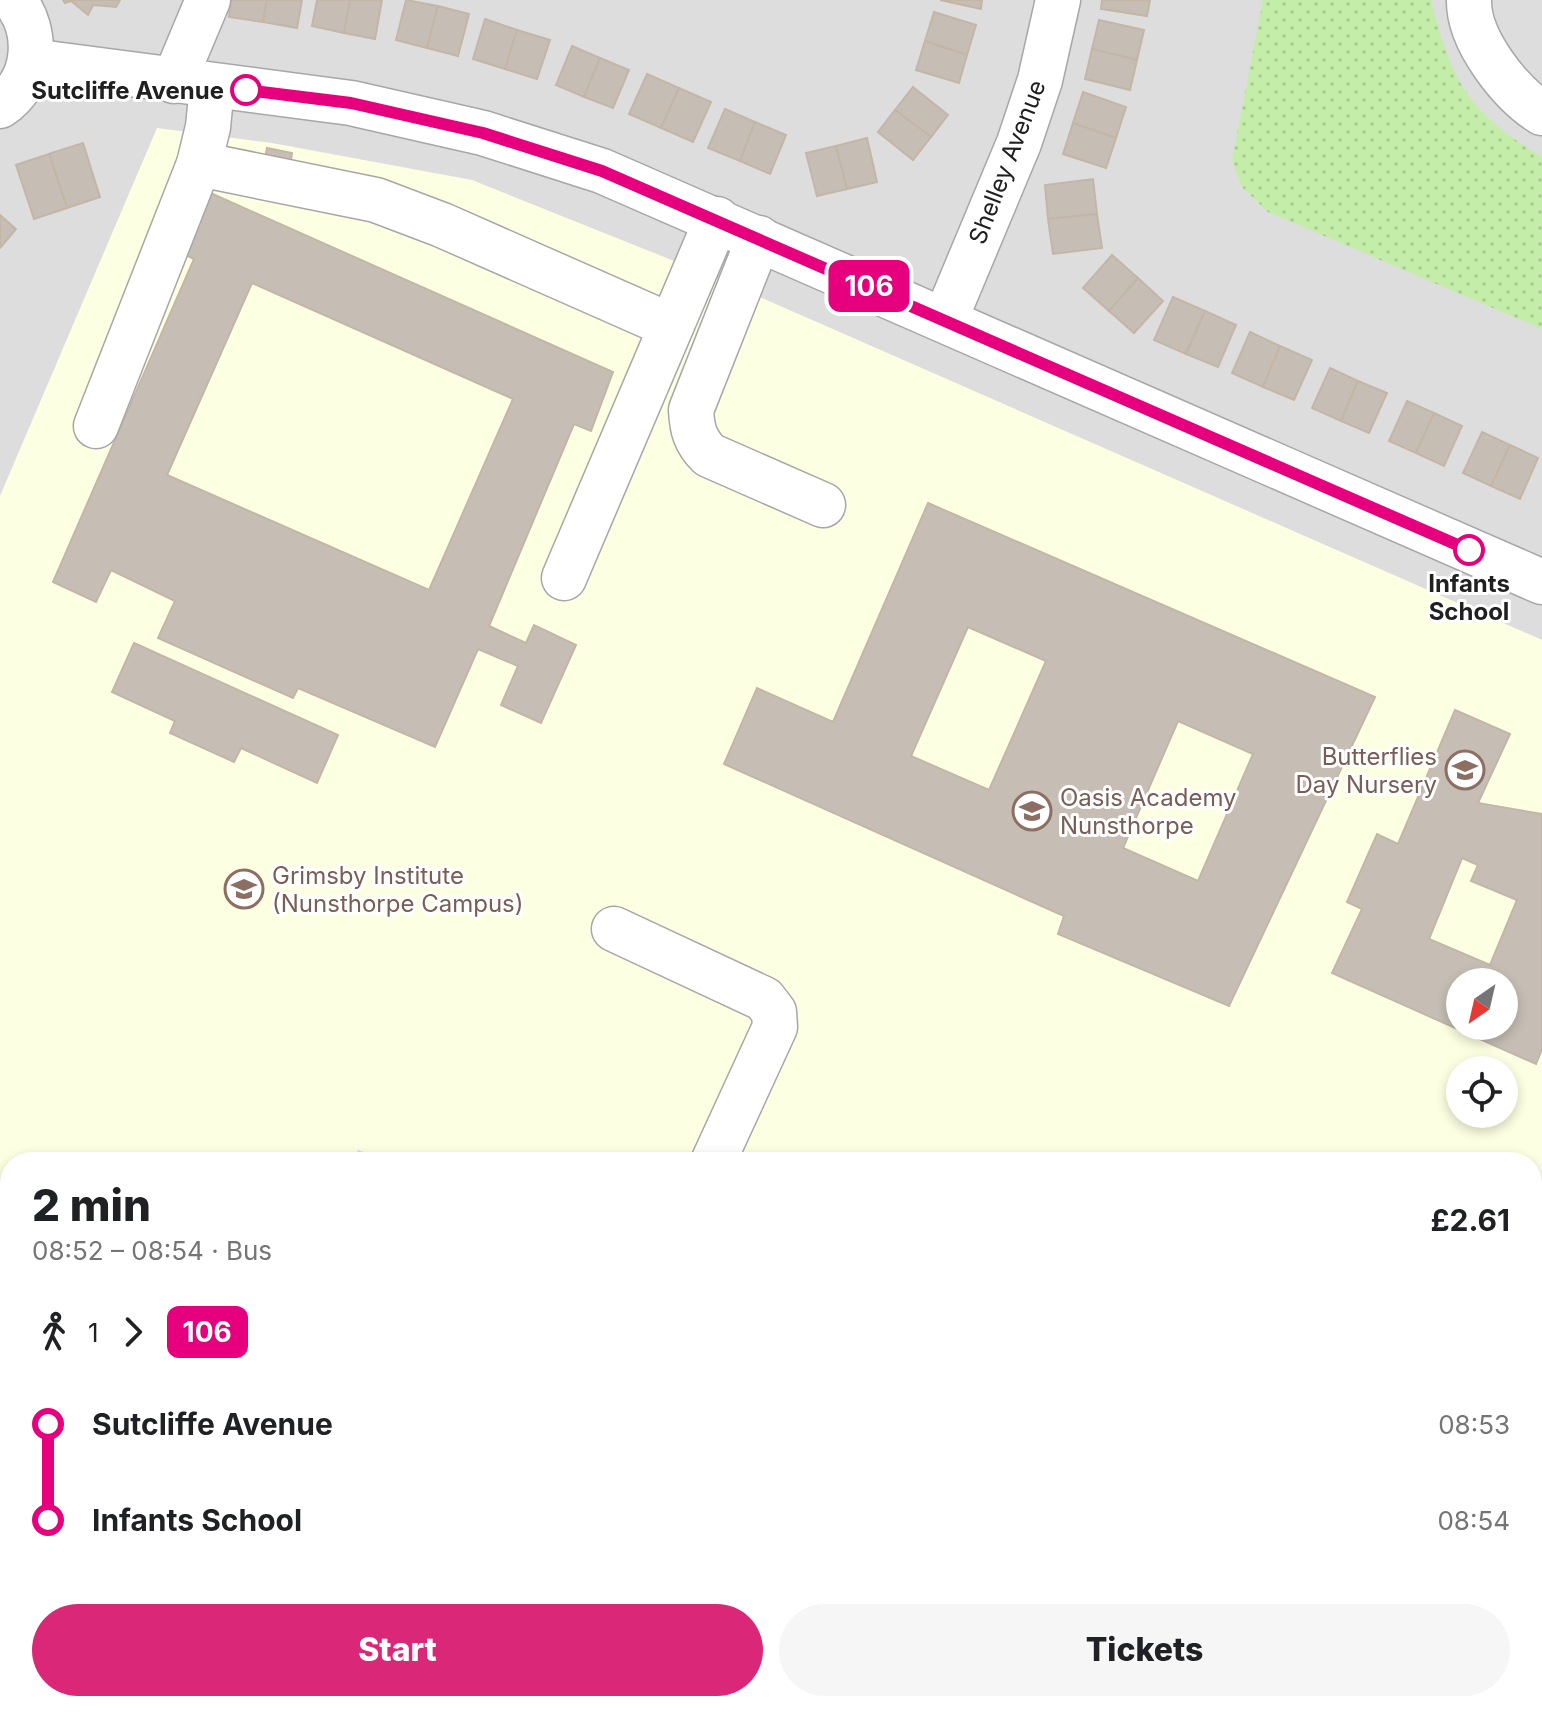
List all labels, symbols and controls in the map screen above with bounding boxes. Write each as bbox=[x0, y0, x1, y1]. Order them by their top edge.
marker: Sutcliffe Avenue bbox=[231, 75, 261, 105]
place label: Sutcliffe Avenue bbox=[31, 76, 224, 105]
street label: Shelley Avenue bbox=[962, 76, 1052, 248]
line badge: 106 bbox=[823, 260, 915, 312]
text: 106 bbox=[844, 269, 894, 303]
marker: Infants School bbox=[1454, 535, 1484, 565]
place label: Infants School bbox=[1428, 569, 1510, 626]
place label: Butterflies Day Nursery bbox=[1295, 742, 1437, 799]
school or university icon: Butterflies Day Nursery bbox=[1444, 749, 1486, 791]
place label: Oasis Academy Nunsthorpe bbox=[1060, 783, 1237, 840]
school or university icon: Oasis Academy Nunsthorpe bbox=[1011, 790, 1053, 832]
place label: Grimsby Institute (Nunsthorpe Campus) bbox=[272, 861, 524, 918]
school or university icon: Grimsby Institute (Nunsthorpe Campus) bbox=[223, 868, 265, 910]
north arrow bbox=[1446, 968, 1518, 1040]
map controls bbox=[1446, 968, 1518, 1128]
button: locate bbox=[1446, 1056, 1518, 1128]
text: 2 min bbox=[32, 1178, 151, 1232]
text: £2.61 bbox=[1430, 1202, 1510, 1238]
text: 08:52 – 08:54 · Bus bbox=[32, 1235, 272, 1266]
icon: walk bbox=[32, 1310, 76, 1354]
icon: forward bbox=[111, 1310, 155, 1354]
text: 106 bbox=[183, 1315, 232, 1349]
text: 1 bbox=[88, 1317, 99, 1348]
text: Sutcliffe Avenue bbox=[92, 1406, 333, 1442]
text: 08:53 bbox=[1438, 1409, 1510, 1440]
text: Infants School bbox=[92, 1502, 302, 1538]
text: 08:54 bbox=[1437, 1505, 1510, 1536]
button: Start bbox=[32, 1604, 763, 1696]
button: Tickets bbox=[779, 1604, 1510, 1696]

